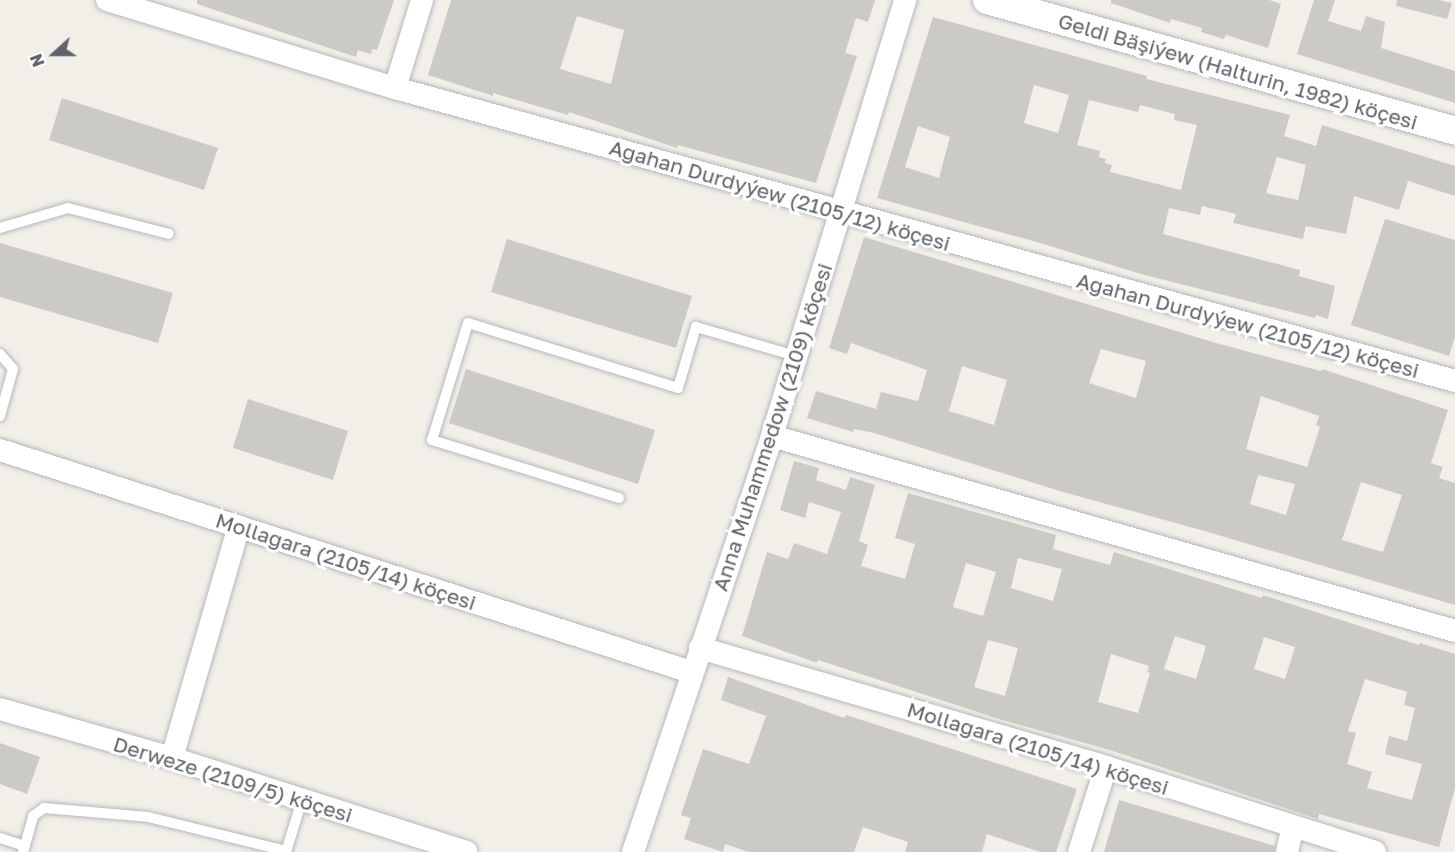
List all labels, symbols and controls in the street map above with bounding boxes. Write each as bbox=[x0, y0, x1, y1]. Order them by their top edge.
street label: Geldi Bäşiýew (Halturin, 1982) köçesi bbox=[1055, 8, 1421, 134]
north arrow bbox=[24, 24, 84, 84]
text: N bbox=[26, 51, 49, 70]
street label: Agahan Durdyýew (2105/12) köçesi bbox=[607, 134, 953, 256]
street label: Anna Muhammedow (2109) köçesi bbox=[707, 260, 837, 594]
street label: Agahan Durdyýew (2105/12) köçesi bbox=[1074, 267, 1422, 383]
street label: Mollagara (2105/14) köçesi bbox=[213, 507, 479, 615]
street label: Mollagara (2105/14) köçesi bbox=[904, 696, 1172, 800]
street label: Derweze (2109/5) köçesi bbox=[110, 731, 356, 827]

